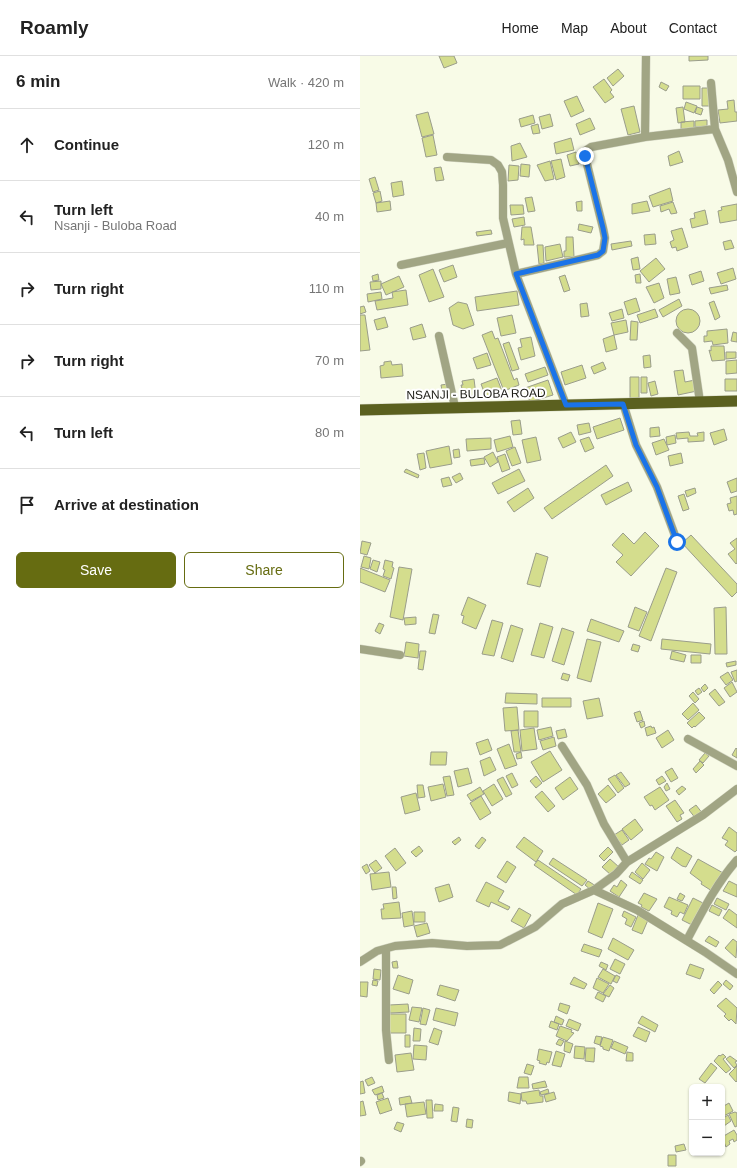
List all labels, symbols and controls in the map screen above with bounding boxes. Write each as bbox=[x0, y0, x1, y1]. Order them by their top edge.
text: Roamly bbox=[20, 17, 89, 38]
text: Home bbox=[502, 20, 539, 36]
text: Map bbox=[561, 20, 588, 36]
text: About bbox=[610, 20, 647, 36]
text: Contact bbox=[669, 20, 717, 36]
text: 6 min bbox=[16, 72, 60, 91]
text: Walk · 420 m bbox=[268, 75, 344, 90]
icon: ahead bbox=[16, 134, 38, 156]
text: Continue bbox=[54, 136, 119, 153]
text: 120 m bbox=[308, 137, 344, 152]
route end bbox=[576, 147, 594, 165]
text: Turn left bbox=[54, 201, 113, 218]
icon: left bbox=[16, 206, 38, 228]
text: 40 m bbox=[315, 209, 344, 224]
text: Nsanji - Buloba Road bbox=[54, 218, 177, 233]
icon: right bbox=[16, 278, 38, 300]
text: Turn right bbox=[54, 280, 124, 297]
text: 110 m bbox=[309, 281, 344, 296]
icon: right bbox=[16, 350, 38, 372]
text: Turn right bbox=[54, 352, 124, 369]
text: 70 m bbox=[315, 353, 344, 368]
street label: NSANJI - BULOBA ROAD bbox=[406, 386, 546, 402]
icon: left bbox=[16, 422, 38, 444]
text: Turn left bbox=[54, 424, 113, 441]
text: 80 m bbox=[315, 425, 344, 440]
icon: arrive bbox=[16, 494, 38, 516]
text: Arrive at destination bbox=[54, 496, 199, 513]
route start bbox=[668, 533, 686, 551]
button: Save bbox=[16, 552, 176, 588]
button: Share bbox=[184, 552, 344, 588]
map controls bbox=[689, 1084, 725, 1156]
button: + bbox=[689, 1084, 725, 1120]
button: − bbox=[689, 1120, 725, 1156]

